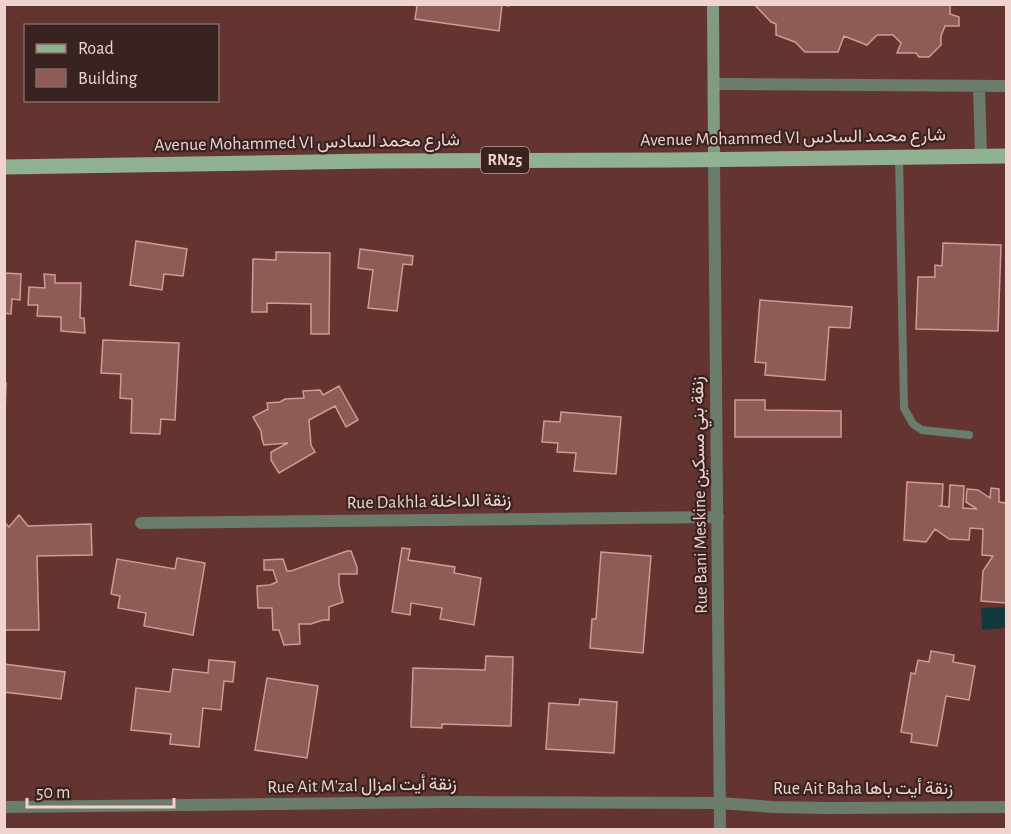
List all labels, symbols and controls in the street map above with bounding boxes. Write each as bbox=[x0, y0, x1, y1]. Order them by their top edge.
legend bbox=[24, 24, 219, 102]
text: Road bbox=[78, 40, 114, 58]
text: Building bbox=[78, 70, 138, 88]
street label: Avenue Mohammed VI شارع محمد السادس bbox=[640, 126, 946, 152]
street label: Avenue Mohammed VI شارع محمد السادس bbox=[154, 131, 460, 157]
road number: RN25 bbox=[481, 147, 529, 173]
street label: Rue Bani Meskine زنقة بني مسكين bbox=[689, 376, 716, 614]
street label: Rue Dakhla زنقة الداخلة bbox=[346, 492, 512, 513]
scale bar bbox=[27, 771, 174, 809]
street label: Rue Ait M'zal زنقة أيت امزال bbox=[267, 773, 457, 798]
street label: Rue Ait Baha زنقة أيت باها bbox=[773, 778, 953, 799]
text: 50 m bbox=[36, 784, 70, 802]

